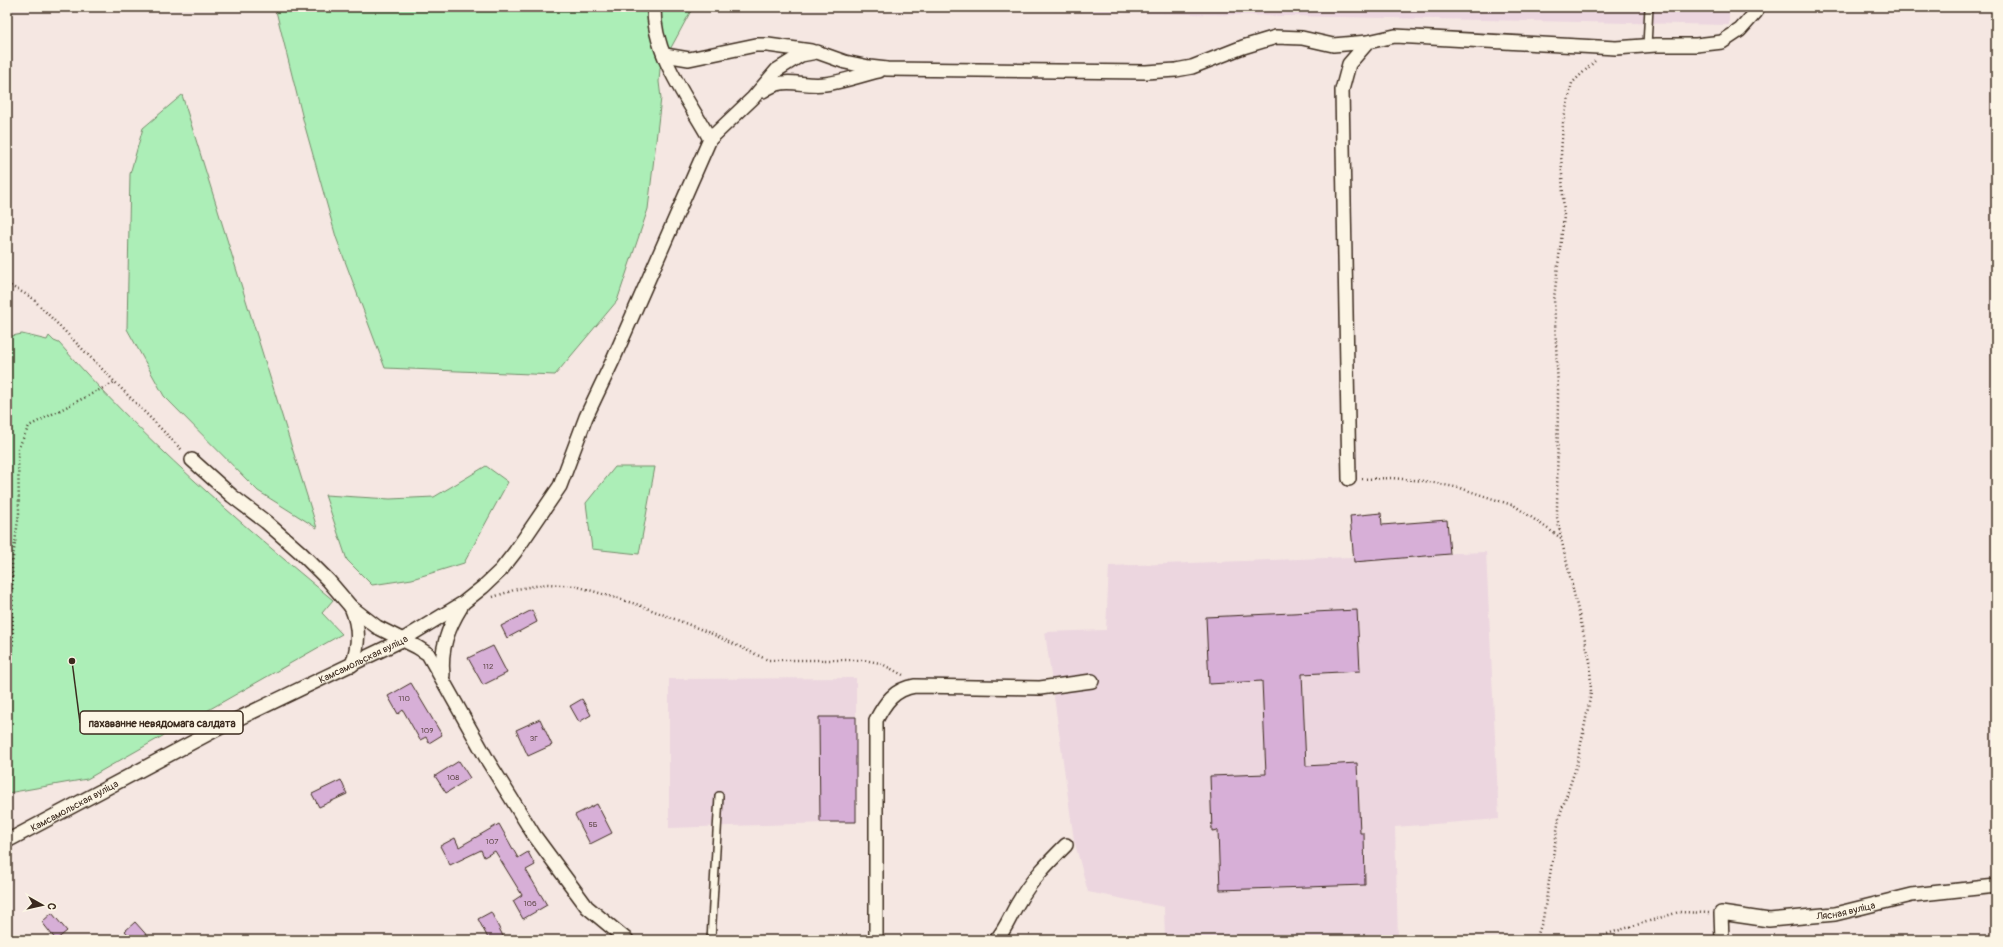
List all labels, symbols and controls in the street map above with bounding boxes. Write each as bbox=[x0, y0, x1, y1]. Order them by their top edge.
street label: Камсамольская вуліца bbox=[317, 633, 411, 686]
house number: 112 bbox=[483, 662, 494, 671]
house number: 110 bbox=[398, 694, 410, 703]
callout: пахаванне невядомага салдата bbox=[80, 711, 243, 734]
text: пахаванне невядомага салдата bbox=[88, 717, 236, 730]
house number: 109 bbox=[421, 726, 433, 735]
house number: 3Г bbox=[530, 734, 538, 743]
house number: 108 bbox=[447, 773, 459, 782]
street label: Камсамольская вуліца bbox=[29, 778, 121, 834]
house number: 5Б bbox=[588, 820, 598, 829]
house number: 107 bbox=[486, 837, 499, 846]
north arrow bbox=[22, 885, 62, 925]
house number: 106 bbox=[523, 899, 537, 908]
street label: Лясная вуліца bbox=[1815, 899, 1877, 923]
text: С bbox=[44, 902, 58, 911]

